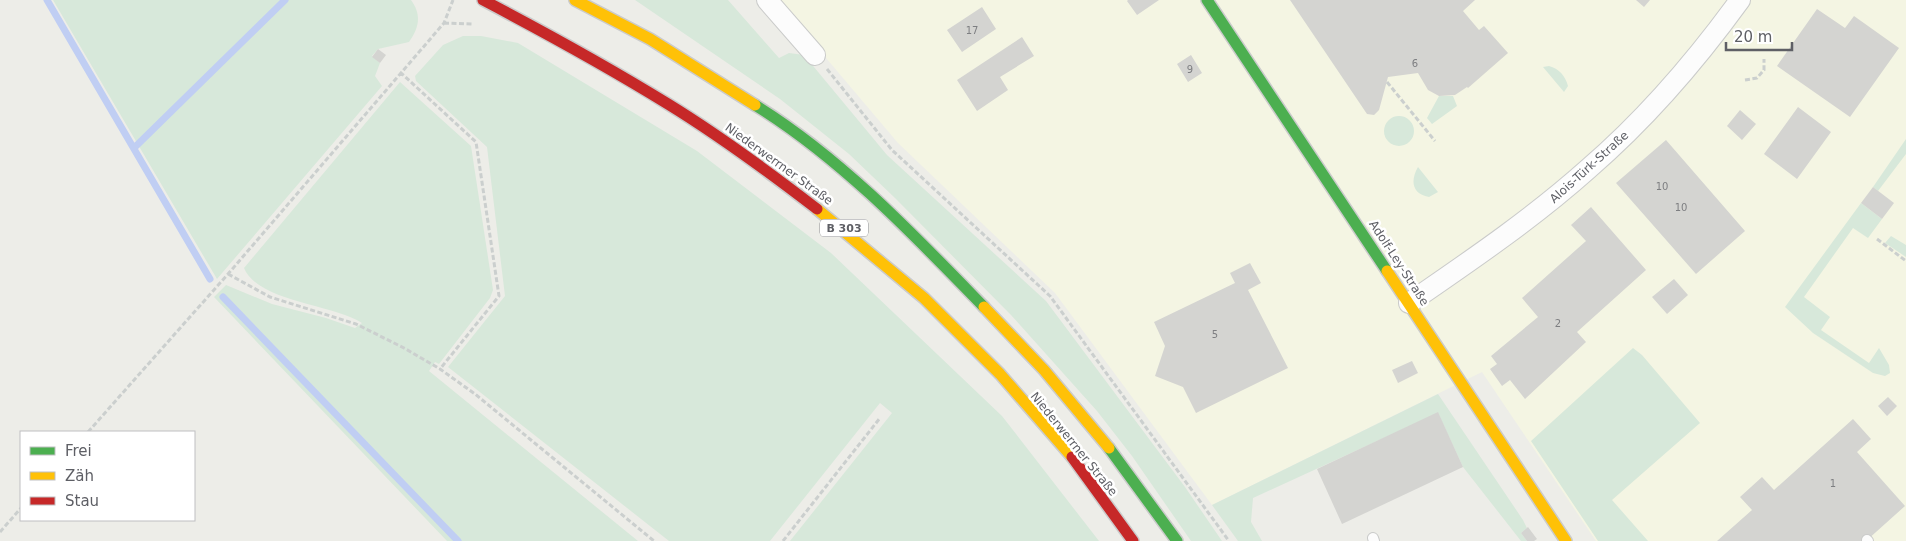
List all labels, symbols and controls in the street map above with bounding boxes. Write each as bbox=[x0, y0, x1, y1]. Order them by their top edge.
scale bar bbox=[1726, 20, 1792, 52]
house number: 17 bbox=[966, 25, 978, 36]
text: 20 m bbox=[1734, 28, 1772, 46]
house number: 6 bbox=[1412, 58, 1418, 69]
house number: 9 bbox=[1187, 64, 1193, 75]
street label: Niederwerrner Straße bbox=[722, 120, 836, 208]
street label: Alois-Türk-Straße bbox=[1547, 128, 1631, 206]
house number: 10 bbox=[1656, 181, 1668, 192]
house number: 10 bbox=[1675, 202, 1687, 213]
street label: Adolf-Ley-Straße bbox=[1366, 218, 1432, 308]
road number: B 303 bbox=[820, 220, 868, 237]
house number: 2 bbox=[1555, 318, 1561, 329]
house number: 5 bbox=[1212, 329, 1218, 340]
street label: Niederwerrner Straße bbox=[1028, 389, 1120, 499]
legend bbox=[20, 431, 195, 521]
text: Frei bbox=[65, 442, 92, 460]
text: Zäh bbox=[65, 467, 94, 485]
house number: 1 bbox=[1830, 478, 1836, 489]
text: Stau bbox=[65, 492, 99, 510]

